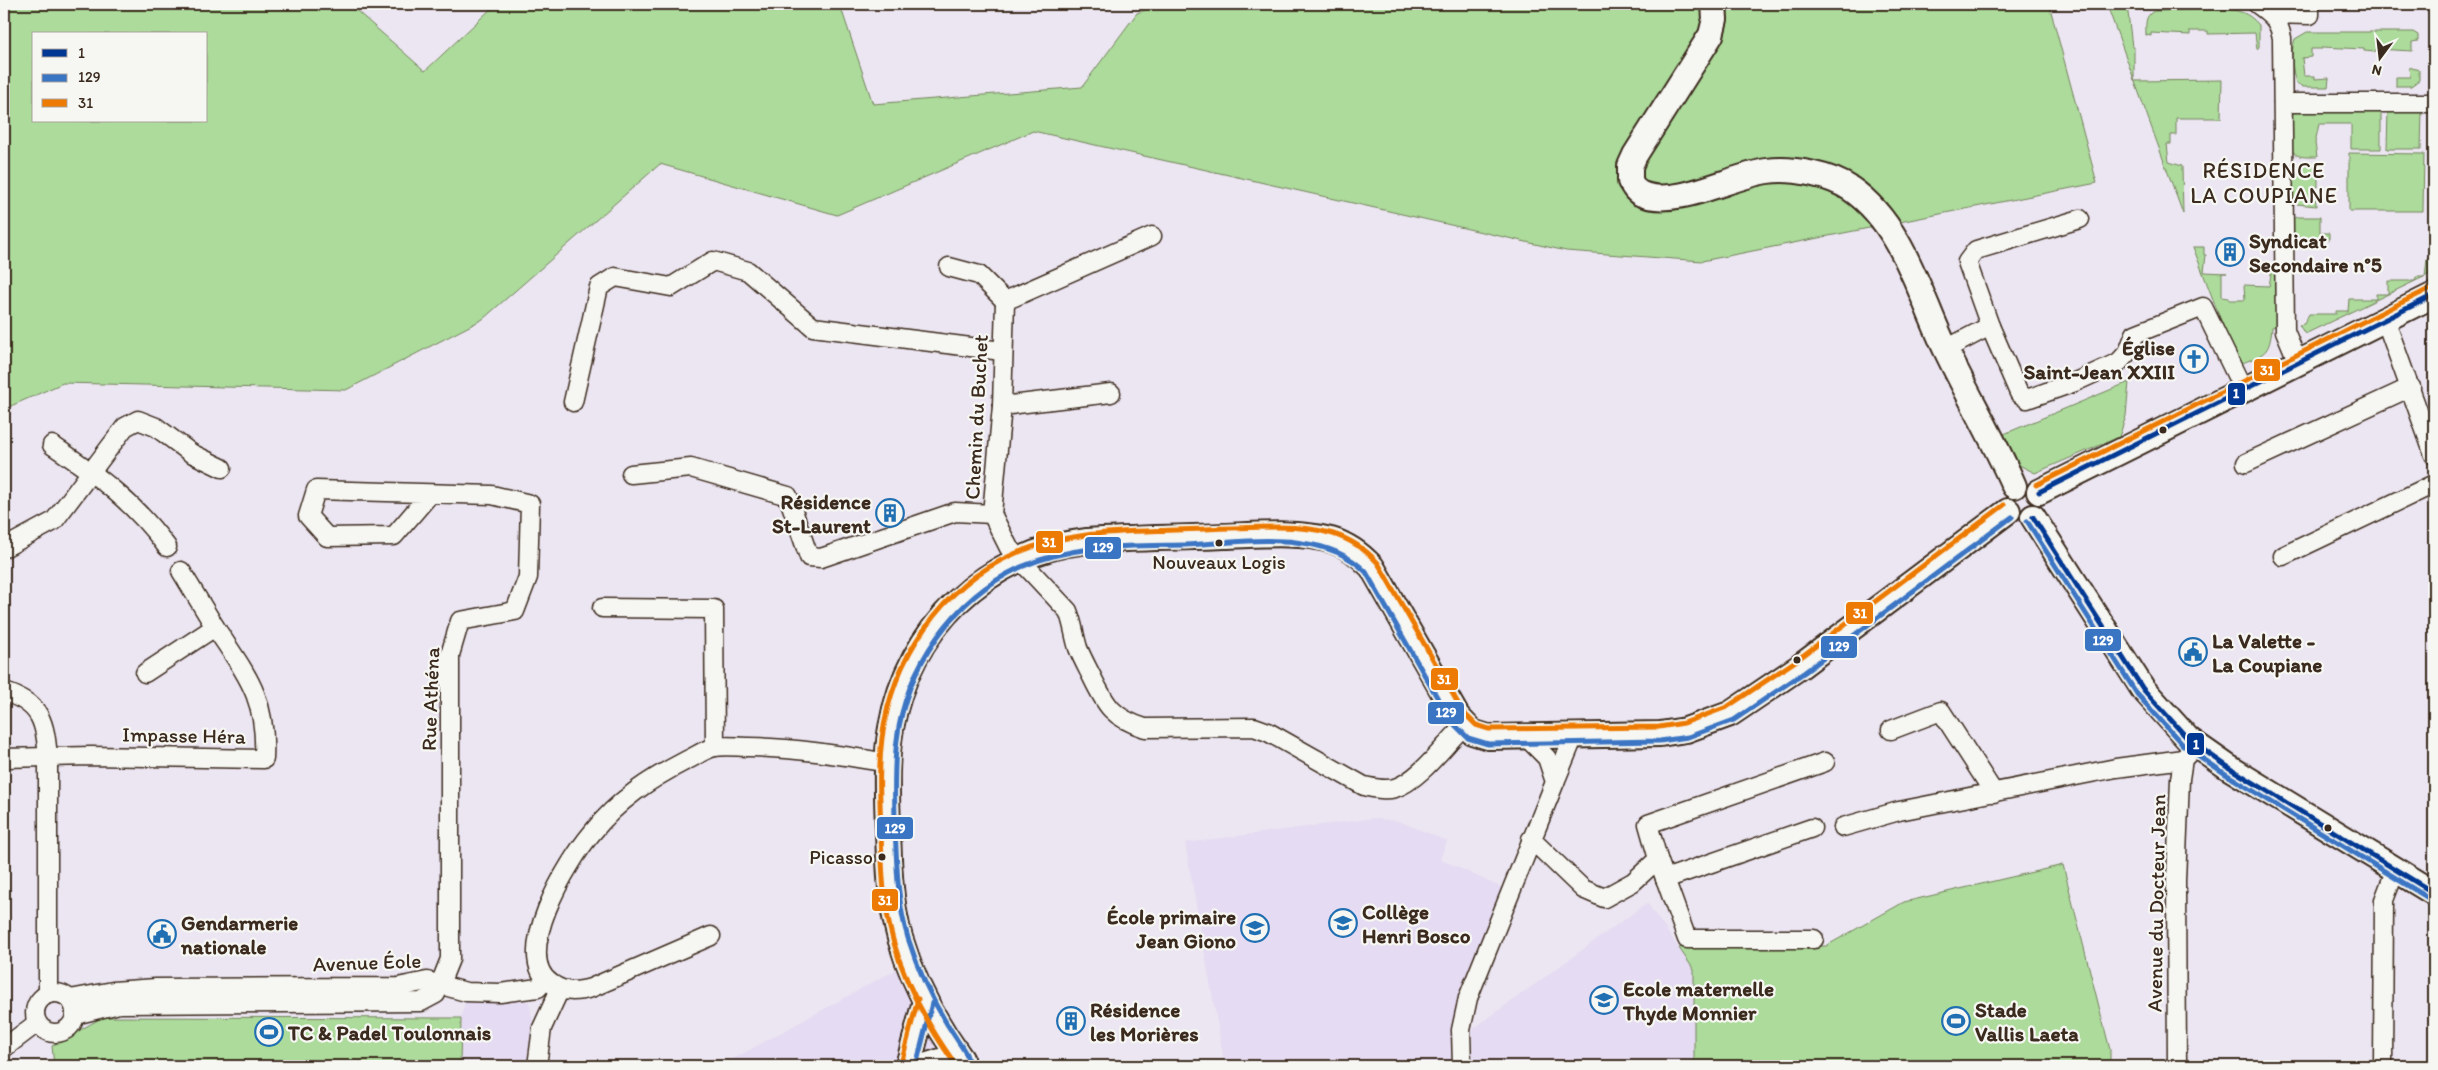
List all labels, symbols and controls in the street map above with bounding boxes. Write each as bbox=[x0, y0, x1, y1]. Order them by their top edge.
legend bbox=[32, 32, 208, 122]
north arrow bbox=[2356, 32, 2406, 82]
text: 1 bbox=[78, 44, 85, 62]
text: N bbox=[2370, 61, 2384, 80]
text: 129 bbox=[78, 68, 101, 86]
text: 31 bbox=[78, 94, 93, 112]
district label: RÉSIDENCE LA COUPIANE bbox=[2190, 157, 2338, 209]
place label: Syndicat Secondaire n°5 bbox=[2249, 228, 2382, 277]
building icon: Syndicat Secondaire n°5 bbox=[2215, 237, 2245, 267]
street label: Chemin du Buchet bbox=[959, 334, 993, 500]
place label: Église Saint-Jean XXIII bbox=[2023, 335, 2175, 384]
church icon: Église Saint-Jean XXIII bbox=[2179, 344, 2209, 374]
line badge: 31 bbox=[2253, 358, 2281, 382]
text: 31 bbox=[2260, 362, 2275, 379]
line badge: 1 bbox=[2227, 382, 2246, 406]
text: 1 bbox=[2233, 385, 2240, 402]
unlabelled marker bbox=[2158, 425, 2168, 435]
place label: Résidence St-Laurent bbox=[772, 489, 871, 538]
building icon: Résidence St-Laurent bbox=[875, 498, 905, 528]
line badge: 31 bbox=[1035, 530, 1064, 554]
text: 31 bbox=[1042, 534, 1057, 551]
line badge: 129 bbox=[1084, 536, 1122, 560]
marker: Nouveaux Logis bbox=[1214, 538, 1224, 548]
text: 129 bbox=[1092, 539, 1114, 556]
place label: Nouveaux Logis bbox=[1152, 550, 1286, 574]
line badge: 31 bbox=[1845, 601, 1874, 625]
text: 31 bbox=[1853, 605, 1868, 622]
line badge: 129 bbox=[2084, 628, 2122, 652]
place label: La Valette - La Coupiane bbox=[2212, 628, 2322, 678]
text: 129 bbox=[2092, 632, 2114, 649]
line badge: 129 bbox=[1820, 635, 1858, 659]
public building icon: La Valette - La Coupiane bbox=[2178, 637, 2208, 667]
text: 129 bbox=[1828, 638, 1850, 655]
street label: Rue Athéna bbox=[416, 647, 444, 751]
unlabelled marker bbox=[1792, 655, 1802, 665]
line badge: 31 bbox=[1430, 667, 1459, 691]
text: 31 bbox=[1437, 671, 1452, 688]
line badge: 129 bbox=[1427, 701, 1465, 725]
text: 129 bbox=[1435, 704, 1457, 721]
street label: Impasse Héra bbox=[122, 721, 246, 749]
line badge: 1 bbox=[2186, 732, 2205, 756]
text: 1 bbox=[2193, 736, 2200, 753]
street label: Avenue du Docteur Jean bbox=[2142, 794, 2170, 1012]
line badge: 129 bbox=[876, 816, 914, 840]
text: 129 bbox=[884, 820, 906, 837]
unlabelled marker bbox=[2323, 823, 2333, 833]
place label: Picasso bbox=[809, 845, 873, 869]
marker: Picasso bbox=[877, 852, 887, 862]
line badge: 31 bbox=[871, 888, 899, 912]
text: 31 bbox=[878, 892, 893, 909]
place label: Collège Henri Bosco bbox=[1362, 899, 1471, 948]
place label: École primaire Jean Giono bbox=[1107, 904, 1236, 953]
school or university icon: Collège Henri Bosco bbox=[1328, 908, 1358, 938]
place label: Gendarmerie nationale bbox=[180, 910, 298, 959]
school or university icon: École primaire Jean Giono bbox=[1240, 913, 1270, 943]
public building icon: Gendarmerie nationale bbox=[147, 919, 177, 949]
street label: Avenue Éole bbox=[312, 948, 422, 976]
place label: Ecole maternelle Thyde Monnier bbox=[1622, 976, 1774, 1026]
school or university icon: Ecole maternelle Thyde Monnier bbox=[1589, 985, 1619, 1015]
place label: Résidence les Morières bbox=[1090, 997, 1199, 1046]
place label: Stade Vallis Laeta bbox=[1975, 997, 2079, 1046]
building icon: Résidence les Morières bbox=[1056, 1006, 1086, 1036]
sports icon: Stade Vallis Laeta bbox=[1941, 1006, 1971, 1036]
sports icon: TC & Padel Toulonnais bbox=[254, 1017, 284, 1047]
place label: TC & Padel Toulonnais bbox=[287, 1020, 491, 1045]

